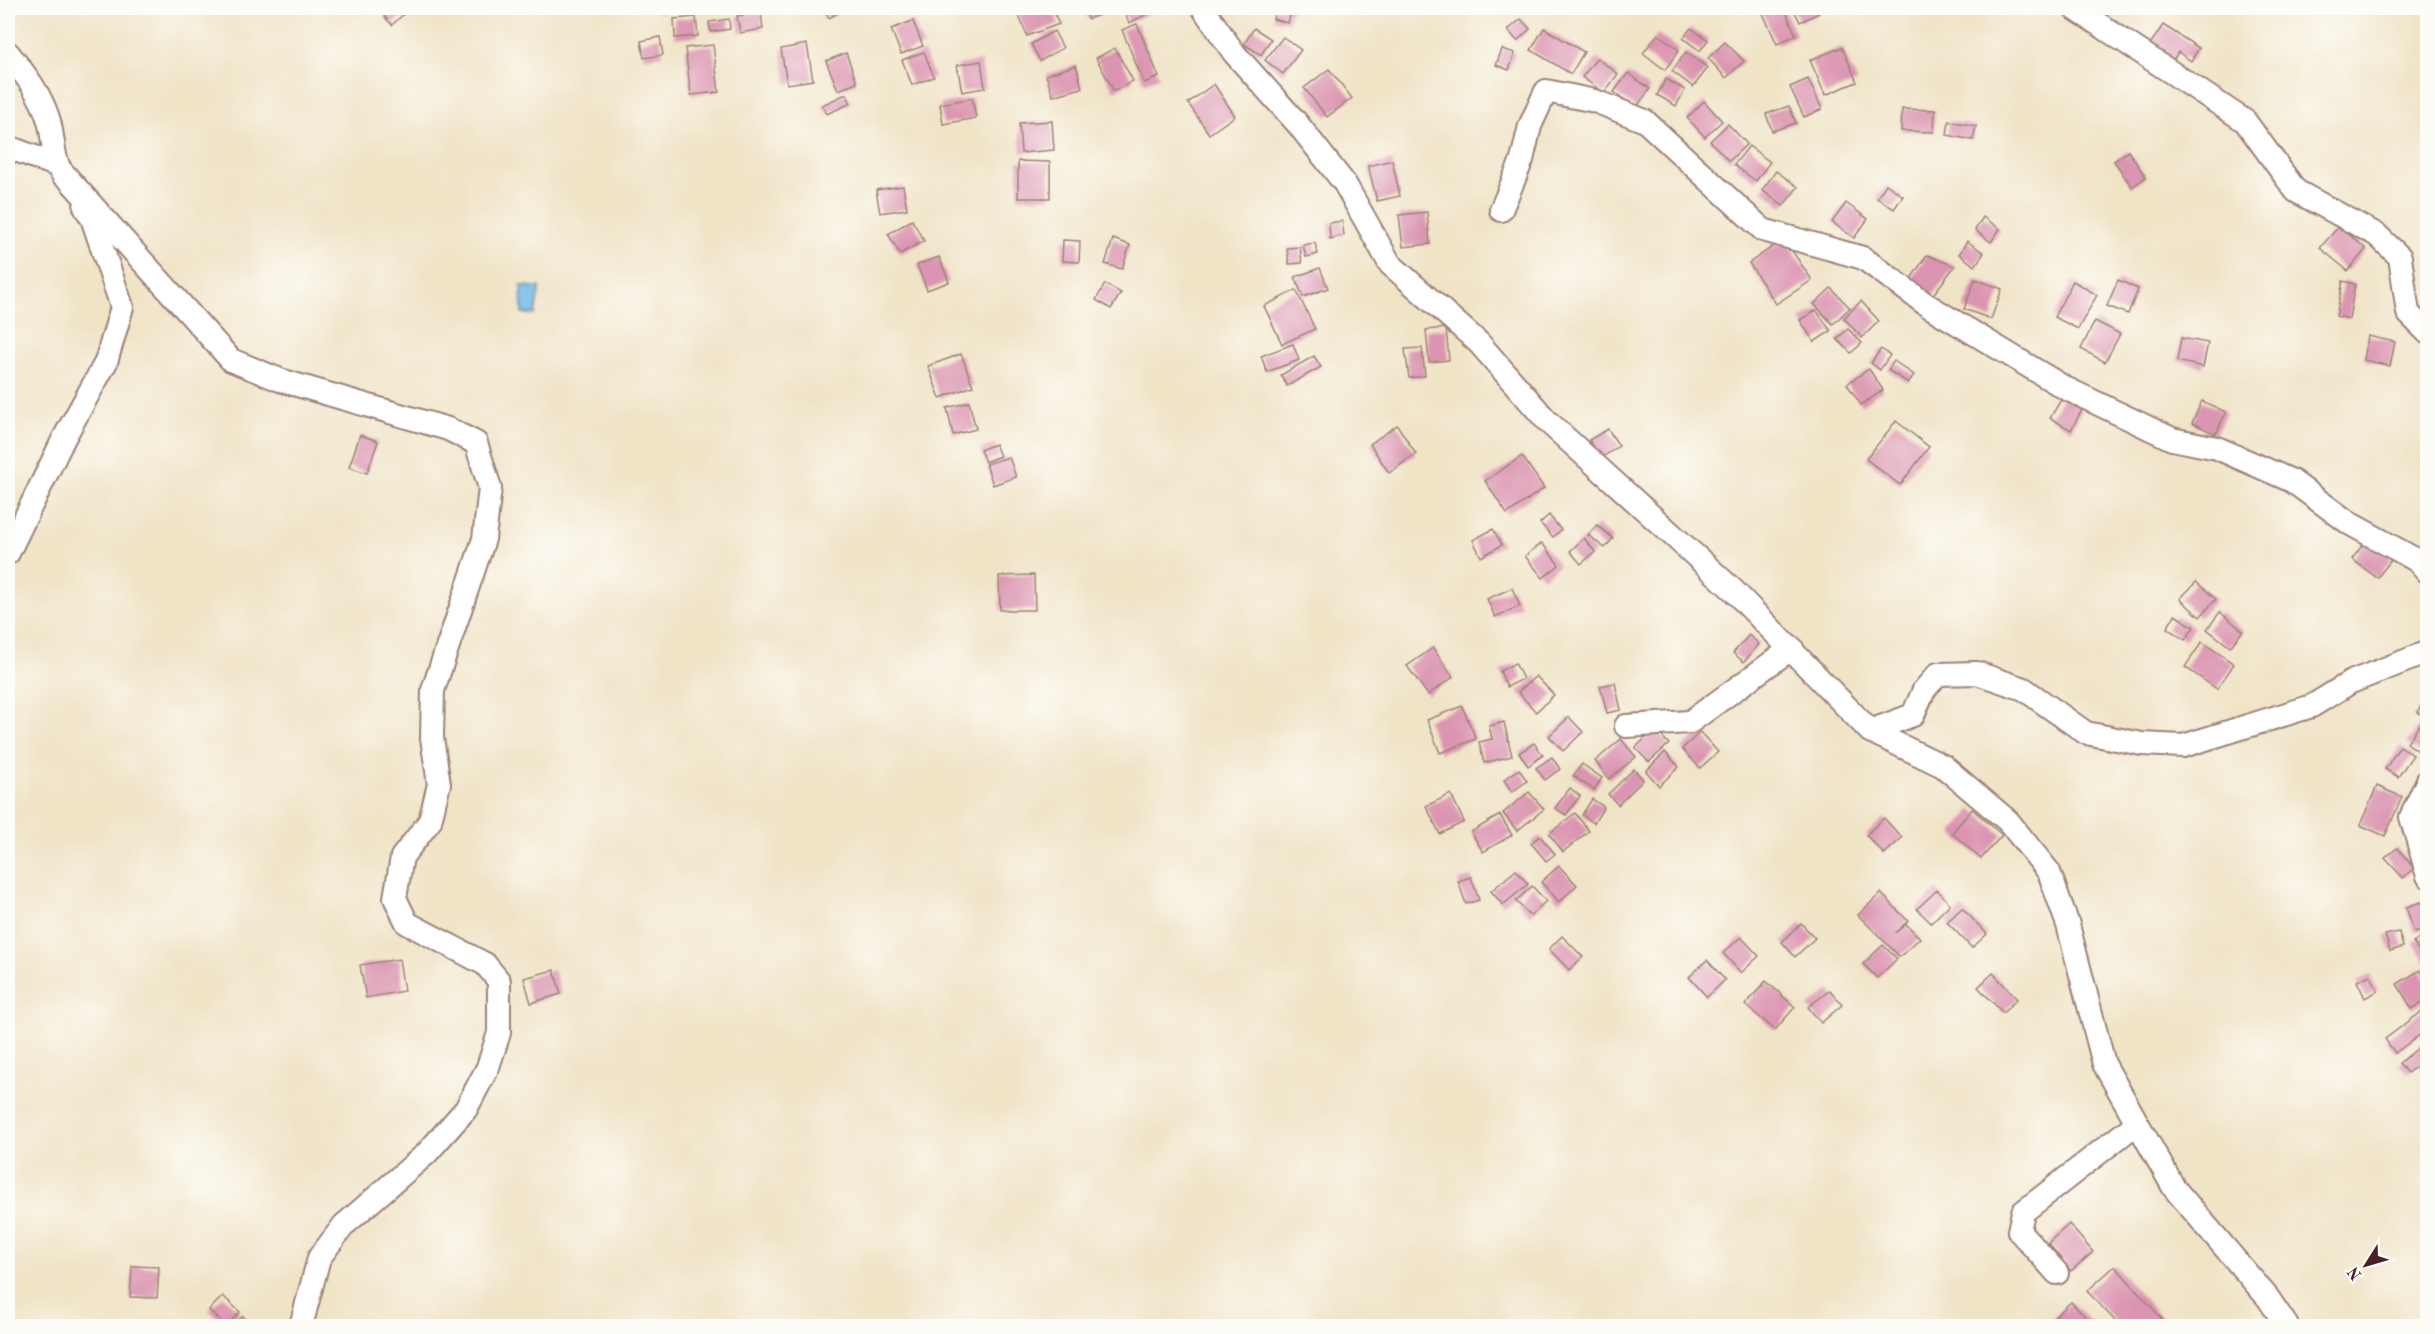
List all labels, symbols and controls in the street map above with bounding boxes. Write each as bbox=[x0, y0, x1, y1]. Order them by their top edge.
north arrow bbox=[2336, 1235, 2396, 1295]
text: N bbox=[2345, 1263, 2366, 1283]

